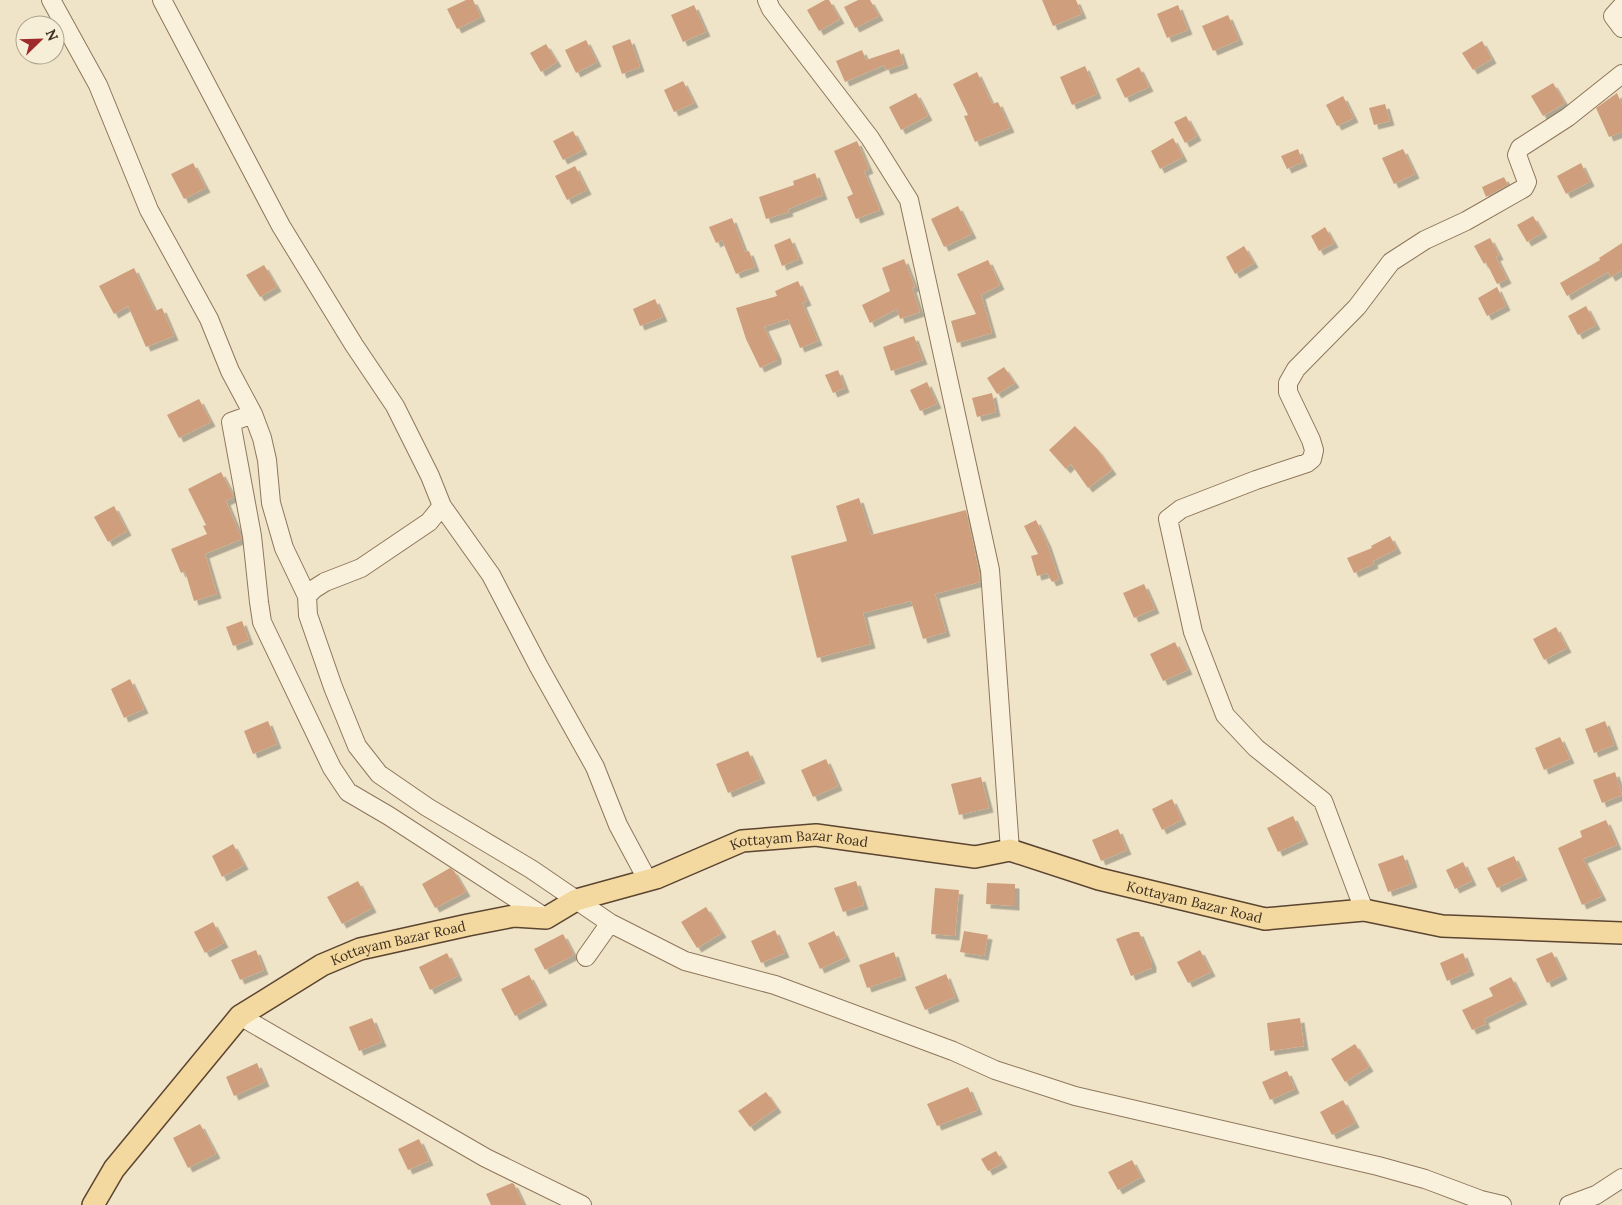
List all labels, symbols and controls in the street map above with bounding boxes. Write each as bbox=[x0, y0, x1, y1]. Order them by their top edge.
north arrow bbox=[15, 15, 65, 65]
text: N bbox=[42, 26, 62, 44]
street label: Kottayam Bazar Road bbox=[727, 826, 869, 854]
street label: Kottayam Bazar Road bbox=[1125, 877, 1264, 927]
street label: Kottayam Bazar Road bbox=[328, 917, 467, 969]

